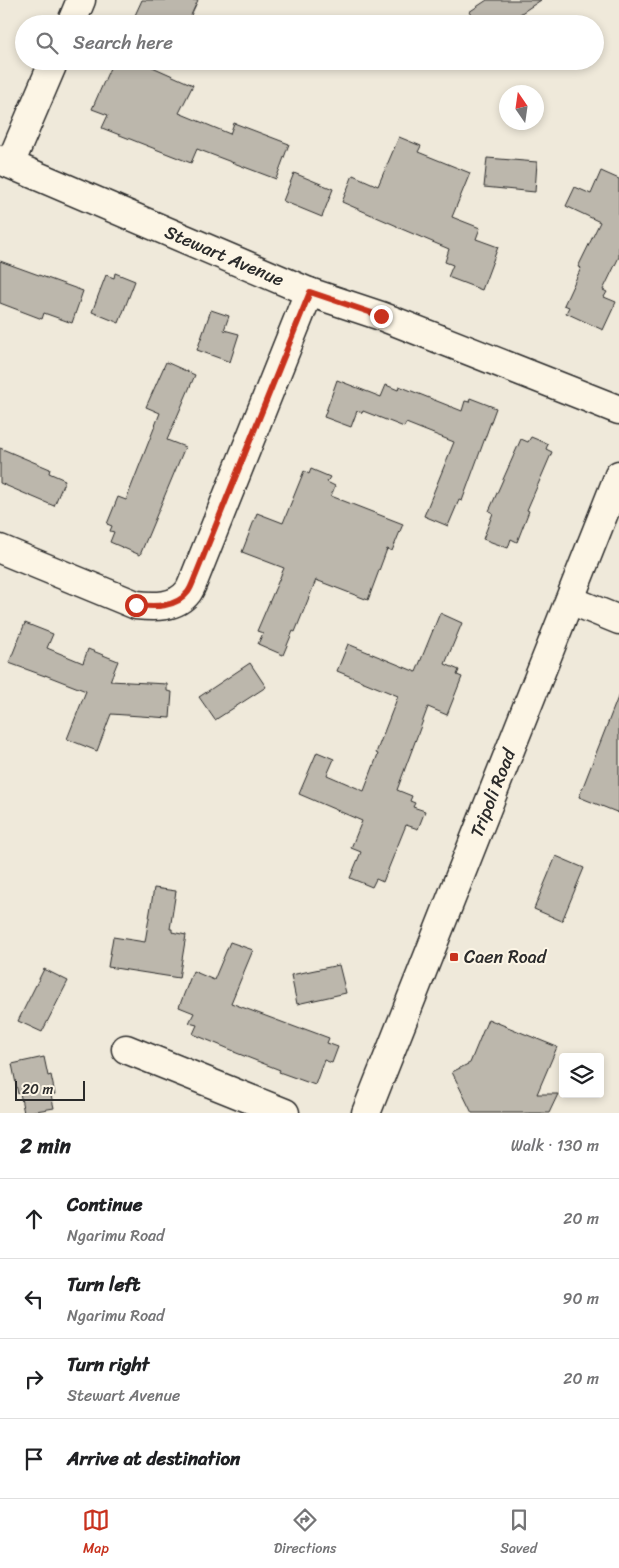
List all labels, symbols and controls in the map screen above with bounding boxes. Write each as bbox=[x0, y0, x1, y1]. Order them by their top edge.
search box bbox=[15, 15, 604, 70]
text: Search here bbox=[73, 26, 173, 59]
icon: search bbox=[33, 29, 61, 57]
north arrow bbox=[499, 85, 544, 130]
street label: Stewart Avenue bbox=[159, 216, 289, 296]
route end bbox=[370, 305, 393, 328]
route start bbox=[125, 594, 148, 617]
street label: Tripoli Road bbox=[461, 743, 525, 842]
place label: Caen Road bbox=[464, 941, 548, 973]
marker: Caen Road bbox=[448, 951, 460, 963]
map controls bbox=[559, 1053, 604, 1098]
button: layers bbox=[559, 1053, 604, 1098]
text: 20 m bbox=[22, 1077, 53, 1102]
scale bar bbox=[15, 1078, 85, 1101]
text: 2 min bbox=[20, 1127, 71, 1165]
text: Walk · 130 m bbox=[511, 1131, 599, 1160]
text: Continue bbox=[67, 1188, 143, 1221]
text: 20 m bbox=[563, 1204, 599, 1233]
icon: ahead bbox=[20, 1205, 48, 1233]
text: Ngarimu Road bbox=[67, 1221, 165, 1250]
text: Turn left bbox=[67, 1268, 140, 1301]
text: 90 m bbox=[563, 1284, 599, 1313]
icon: left bbox=[20, 1285, 48, 1313]
text: Ngarimu Road bbox=[67, 1301, 165, 1330]
text: Turn right bbox=[67, 1348, 149, 1381]
text: 20 m bbox=[563, 1364, 599, 1393]
icon: right bbox=[20, 1365, 48, 1393]
text: Stewart Avenue bbox=[67, 1381, 180, 1410]
text: Arrive at destination bbox=[67, 1442, 240, 1475]
icon: arrive bbox=[20, 1445, 48, 1473]
tab: Map bbox=[82, 1506, 110, 1561]
tab: Directions bbox=[274, 1506, 336, 1561]
tab: Saved bbox=[500, 1506, 537, 1561]

